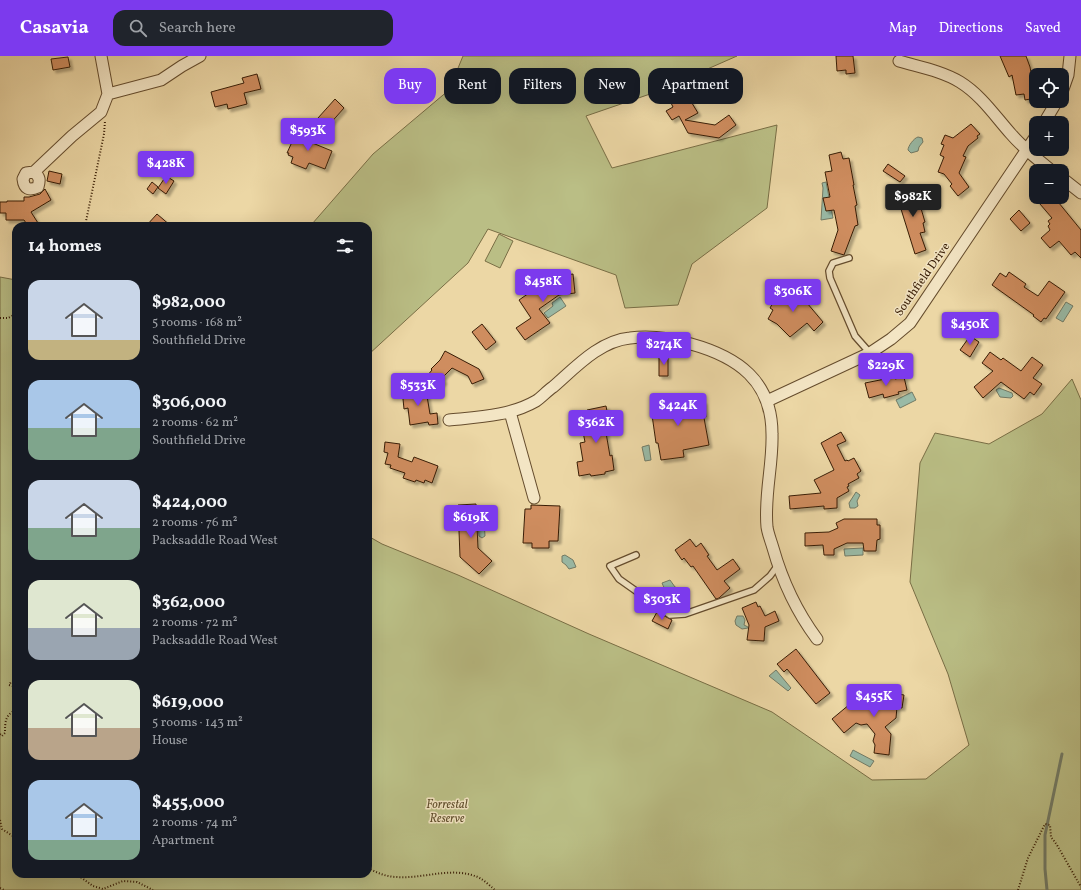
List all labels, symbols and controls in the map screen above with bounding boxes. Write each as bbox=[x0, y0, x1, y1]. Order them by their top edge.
search box bbox=[113, 10, 393, 46]
text: Casavia bbox=[20, 15, 89, 41]
icon: search bbox=[127, 17, 149, 39]
text: Search here bbox=[159, 18, 236, 39]
text: Map bbox=[889, 19, 917, 38]
text: Directions bbox=[939, 19, 1003, 38]
text: Saved bbox=[1025, 19, 1061, 38]
chip: Buy bbox=[384, 68, 436, 104]
chip: Rent bbox=[444, 68, 501, 104]
chip: Filters bbox=[509, 68, 576, 104]
chip: New bbox=[584, 68, 640, 104]
chip: Apartment bbox=[648, 68, 743, 104]
map controls bbox=[1029, 68, 1069, 204]
button: locate bbox=[1029, 68, 1069, 108]
button: + bbox=[1029, 116, 1069, 156]
pin: $593K bbox=[280, 118, 336, 152]
text: $593K bbox=[290, 122, 326, 140]
pin: $428K bbox=[138, 151, 194, 185]
text: $428K bbox=[147, 155, 185, 173]
button: − bbox=[1029, 164, 1069, 204]
pin: $982K bbox=[885, 184, 941, 218]
text: $982K bbox=[894, 188, 932, 206]
text: 14 homes bbox=[28, 235, 102, 258]
icon: filters bbox=[334, 235, 356, 257]
street label: Southfield Drive bbox=[891, 239, 954, 320]
pin: $458K bbox=[515, 269, 571, 303]
text: $458K bbox=[524, 273, 562, 291]
pin: $306K bbox=[765, 279, 821, 313]
text: $306K bbox=[774, 283, 812, 301]
text: $982,000 bbox=[152, 291, 225, 314]
icon: home bbox=[60, 296, 108, 344]
pin: $450K bbox=[942, 312, 998, 346]
text: 5 rooms · 168 m² bbox=[152, 314, 242, 332]
text: $450K bbox=[951, 316, 989, 334]
text: Southfield Drive bbox=[152, 332, 246, 350]
pin: $274K bbox=[636, 332, 692, 366]
text: $274K bbox=[646, 336, 682, 354]
pin: $229K bbox=[858, 353, 914, 387]
text: $229K bbox=[867, 357, 905, 375]
pin: $533K bbox=[390, 373, 446, 407]
text: $533K bbox=[400, 377, 436, 395]
text: $306,000 bbox=[152, 391, 226, 414]
pin: $424K bbox=[650, 393, 706, 427]
icon: home bbox=[60, 396, 108, 444]
text: $424K bbox=[659, 397, 698, 415]
pin: $362K bbox=[568, 410, 624, 444]
text: 2 rooms · 62 m² bbox=[152, 414, 238, 432]
text: $362K bbox=[577, 414, 615, 432]
text: Southfield Drive bbox=[152, 432, 246, 450]
text: $424,000 bbox=[152, 491, 227, 514]
icon: home bbox=[60, 496, 108, 544]
pin: $619K bbox=[443, 505, 499, 539]
text: $619K bbox=[453, 509, 489, 527]
text: 2 rooms · 76 m² bbox=[152, 514, 237, 532]
text: Packsaddle Road West bbox=[152, 532, 278, 550]
pin: $303K bbox=[634, 587, 690, 621]
text: $362,000 bbox=[152, 591, 225, 614]
text: $303K bbox=[643, 591, 681, 609]
icon: home bbox=[60, 596, 108, 644]
text: 2 rooms · 72 m² bbox=[152, 614, 238, 632]
text: Packsaddle Road West bbox=[152, 632, 278, 650]
pin: $455K bbox=[846, 684, 902, 718]
text: $455K bbox=[856, 688, 892, 706]
text: $619,000 bbox=[152, 691, 224, 714]
icon: home bbox=[60, 696, 108, 744]
text: 5 rooms · 143 m² bbox=[152, 714, 243, 732]
text: House bbox=[152, 732, 188, 750]
text: $455,000 bbox=[152, 791, 225, 814]
icon: home bbox=[60, 796, 108, 844]
park label: Forrestal Reserve bbox=[426, 797, 468, 827]
text: 2 rooms · 74 m² bbox=[152, 814, 237, 832]
text: Apartment bbox=[152, 832, 215, 850]

